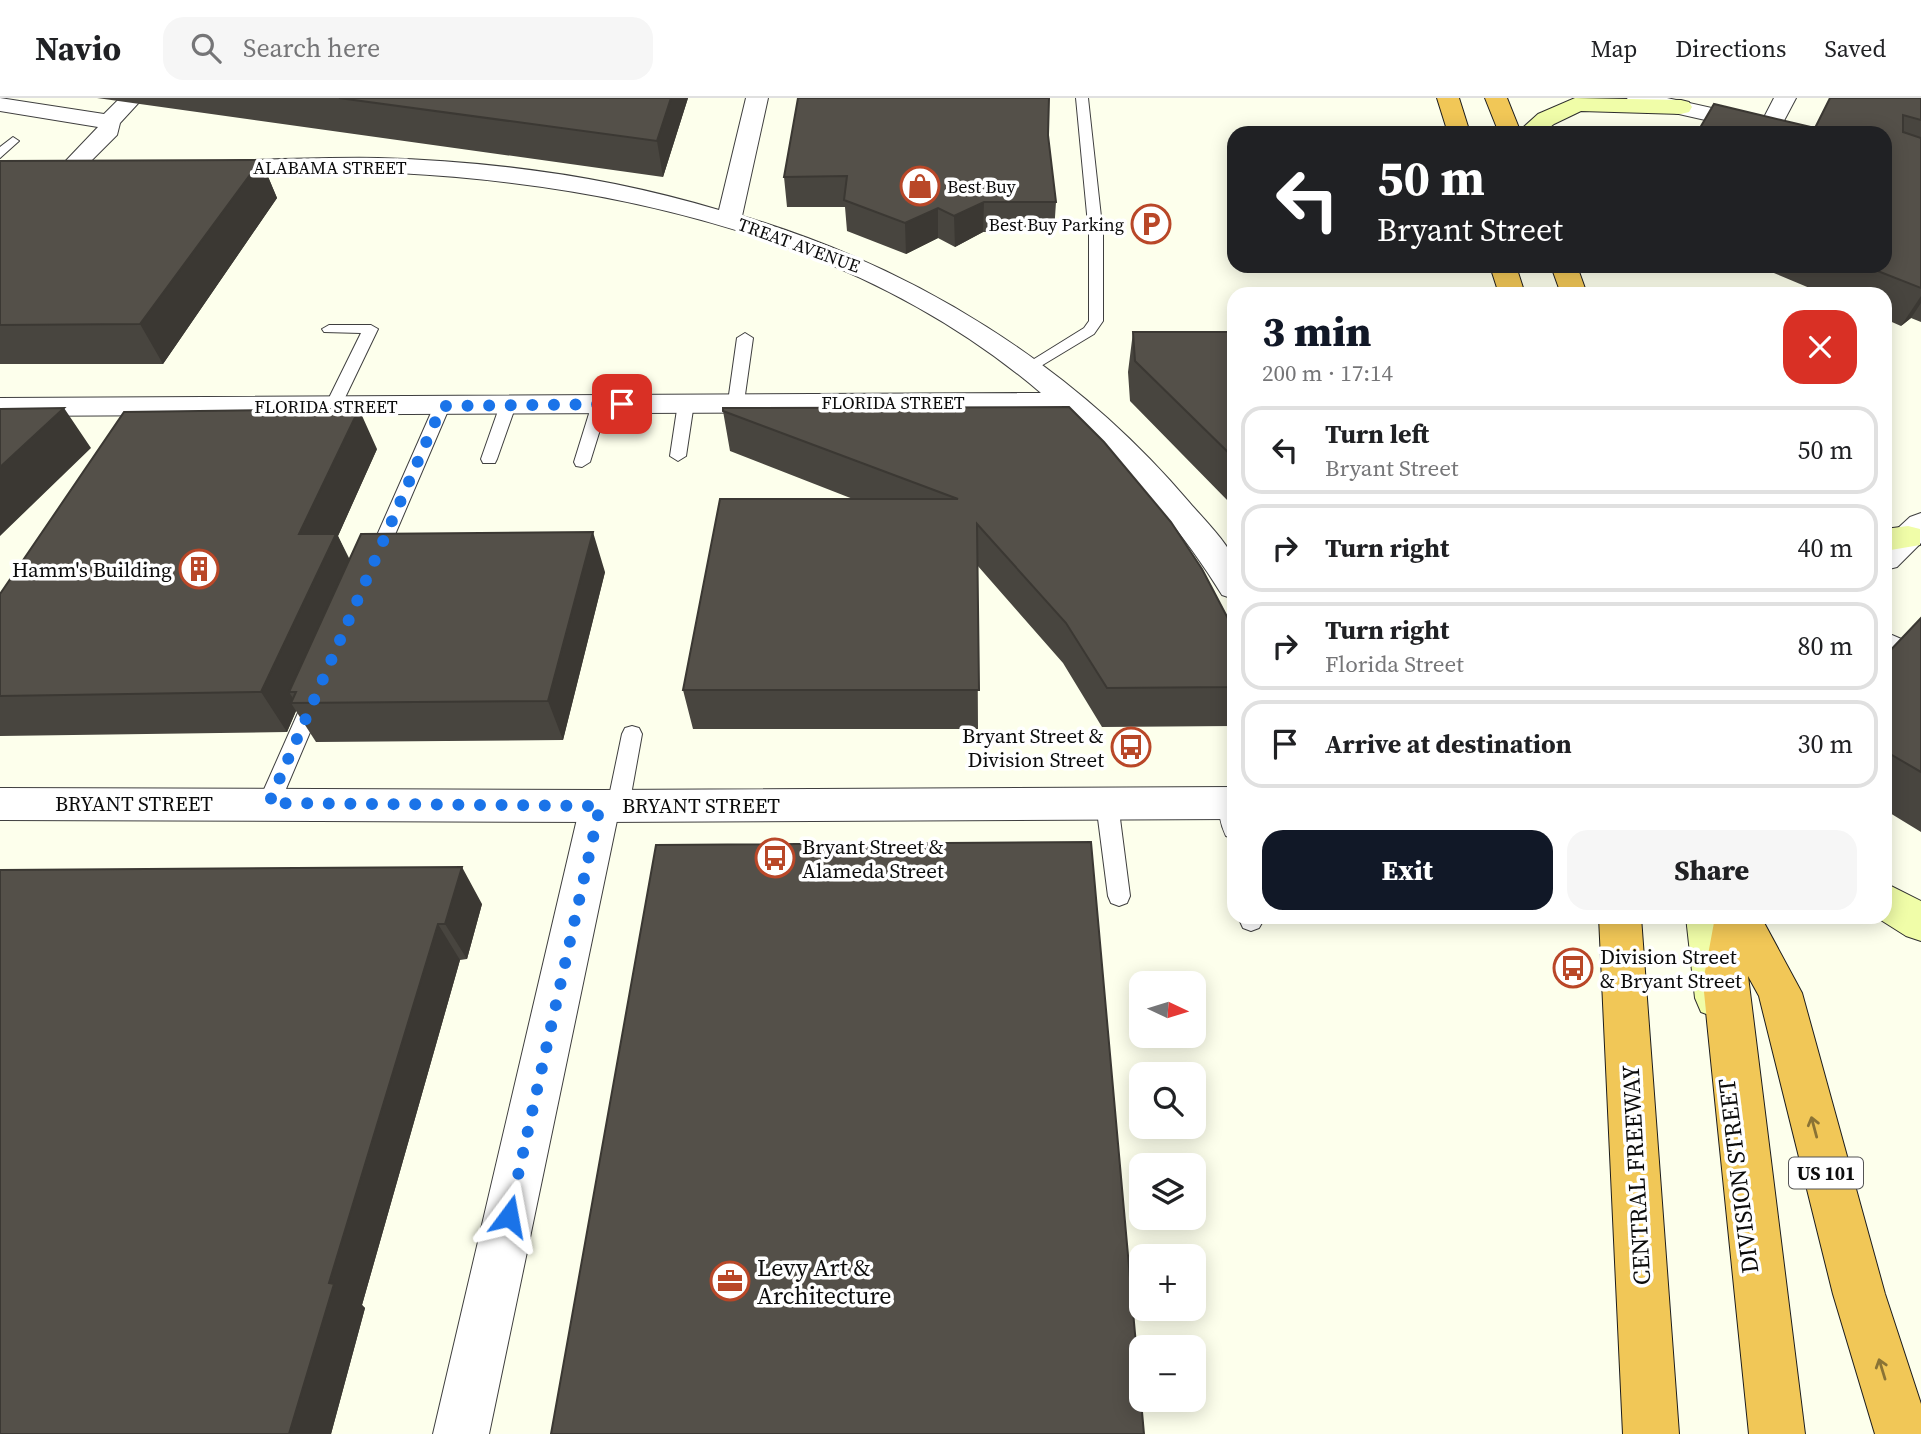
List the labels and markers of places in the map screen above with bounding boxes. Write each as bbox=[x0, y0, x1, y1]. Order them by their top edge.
shop icon: Best Buy bbox=[899, 165, 941, 207]
place label: Best Buy bbox=[947, 174, 1016, 199]
parking icon: Best Buy Parking bbox=[1130, 203, 1172, 245]
place label: Best Buy Parking bbox=[989, 212, 1124, 237]
pin bbox=[592, 374, 652, 434]
building icon: Hamm's Building bbox=[178, 548, 220, 590]
place label: Hamm's Building bbox=[12, 555, 172, 584]
place label: Bryant Street & Division Street bbox=[962, 721, 1104, 774]
bus stop icon: Bryant Street & Division Street bbox=[1110, 726, 1152, 768]
place label: Bryant Street & Alameda Street bbox=[802, 832, 944, 885]
bus stop icon: Bryant Street & Alameda Street bbox=[754, 837, 796, 879]
place label: Division Street & Bryant Street bbox=[1600, 942, 1742, 995]
bus stop icon: Division Street & Bryant Street bbox=[1552, 947, 1594, 989]
place label: Levy Art & Architecture bbox=[757, 1251, 892, 1312]
office icon: Levy Art & Architecture bbox=[709, 1260, 751, 1302]

